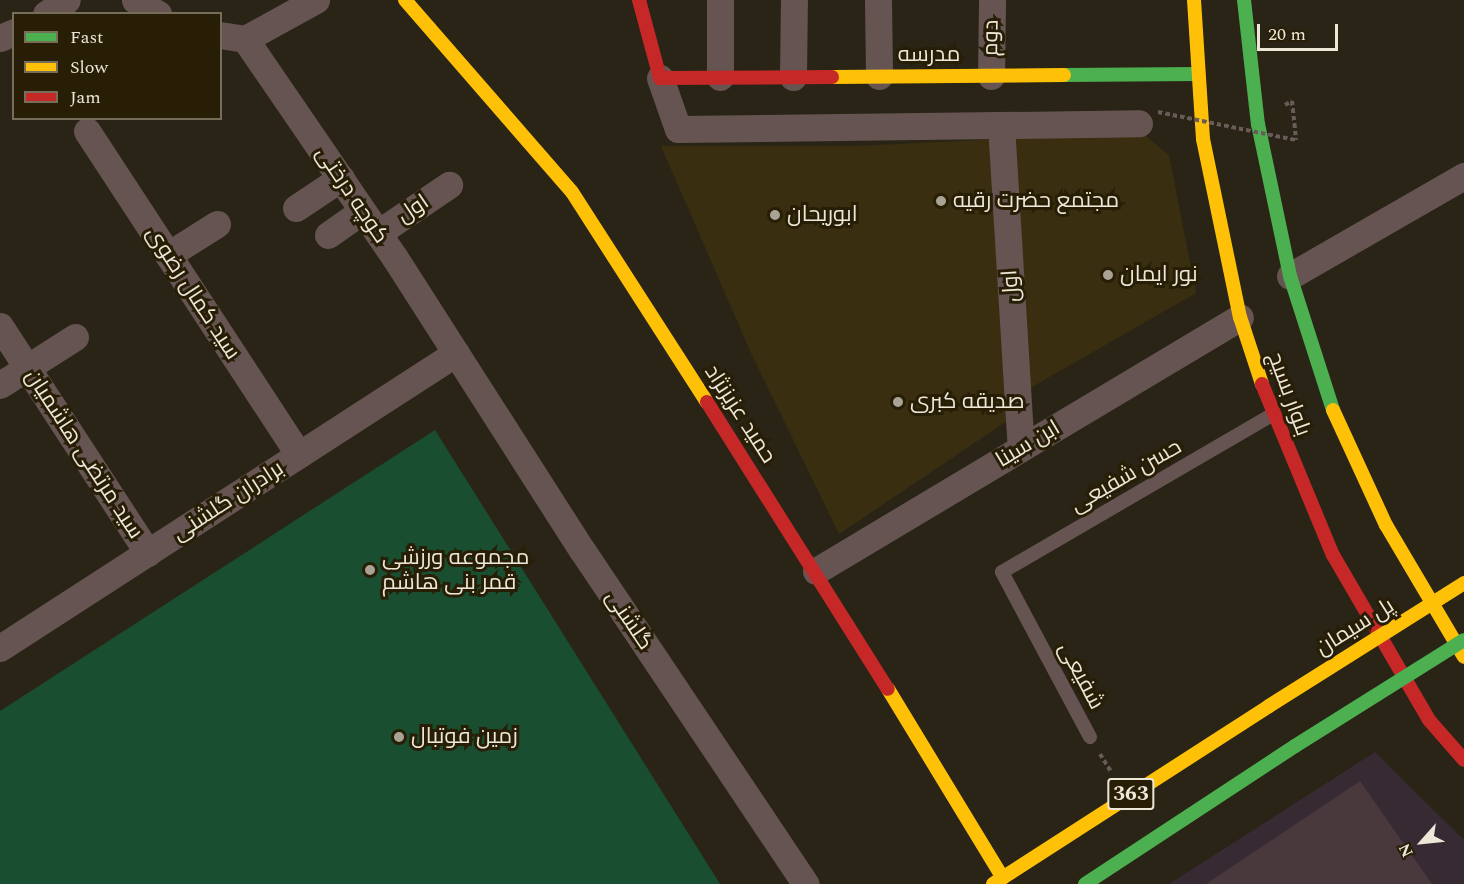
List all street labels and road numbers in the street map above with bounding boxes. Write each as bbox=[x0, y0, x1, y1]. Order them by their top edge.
street label: دوم bbox=[977, 20, 1005, 56]
street label: مدرسه bbox=[898, 42, 960, 68]
street label: کوچه درختی bbox=[310, 141, 394, 249]
street label: اول bbox=[392, 189, 434, 229]
street label: سید کمال رضوی bbox=[140, 221, 246, 365]
street label: اول bbox=[997, 269, 1025, 303]
street label: بلوار بسیج bbox=[1262, 348, 1316, 440]
street label: حمید عزیزنژاد bbox=[698, 360, 782, 468]
street label: سید مرتضی هاشمیان bbox=[19, 364, 149, 544]
street label: ابن سینا bbox=[991, 415, 1065, 473]
street label: حسن شفیعی bbox=[1066, 434, 1186, 518]
street label: برادران گلشنی bbox=[167, 455, 289, 547]
street label: گلشنی bbox=[599, 585, 659, 655]
street label: پل سیمان bbox=[1311, 593, 1399, 661]
street label: شفیعی bbox=[1052, 638, 1110, 714]
road number: 363 bbox=[1107, 776, 1155, 812]

